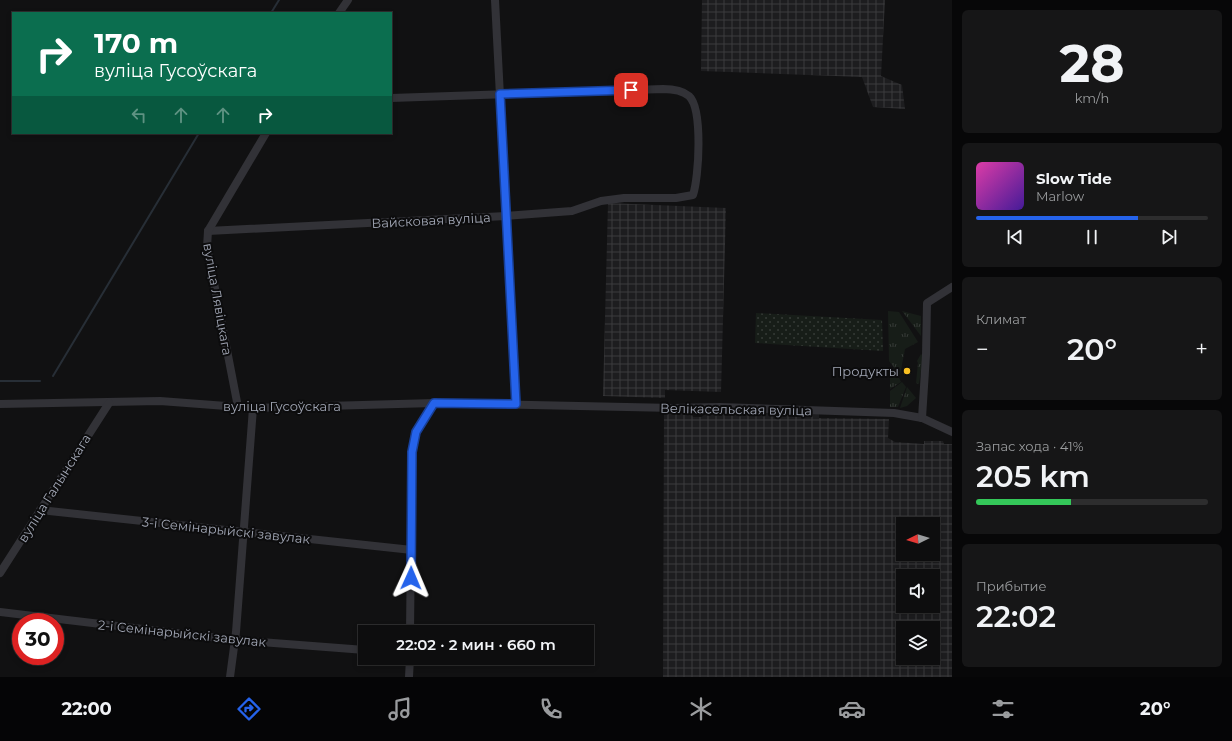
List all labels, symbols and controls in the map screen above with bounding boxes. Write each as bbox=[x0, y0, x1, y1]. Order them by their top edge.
text: 170 m bbox=[94, 26, 178, 60]
icon: right bbox=[28, 28, 80, 80]
text: 28 bbox=[1059, 32, 1125, 95]
text: вуліца Гусоўскага bbox=[94, 60, 257, 82]
pin bbox=[614, 73, 648, 107]
icon: arrive bbox=[620, 79, 642, 101]
text: km/h bbox=[1075, 90, 1109, 106]
icon: left bbox=[128, 104, 150, 126]
icon: ahead bbox=[170, 104, 192, 126]
icon: ahead bbox=[212, 104, 234, 126]
icon: right bbox=[254, 104, 276, 126]
text: Slow Tide bbox=[1036, 169, 1112, 188]
text: Marlow bbox=[1036, 188, 1084, 204]
street label: Вайсковая вуліца bbox=[371, 209, 491, 231]
icon: previous bbox=[1004, 226, 1026, 248]
icon: pause bbox=[1081, 226, 1103, 248]
icon: next bbox=[1158, 226, 1180, 248]
street label: вуліца Лявіцкага bbox=[200, 242, 236, 356]
text: Климат bbox=[976, 311, 1026, 327]
text: 20° bbox=[1067, 331, 1117, 368]
text: − bbox=[976, 336, 989, 363]
text: + bbox=[1195, 336, 1208, 363]
place label: Продукты bbox=[832, 363, 899, 379]
marker: Продукты bbox=[902, 366, 912, 376]
street label: вуліца Гусоўскага bbox=[223, 398, 341, 414]
street label: Велікасельская вуліца bbox=[660, 400, 812, 418]
street label: вуліца Галынскага bbox=[14, 431, 94, 545]
text: Запас хода · 41% bbox=[976, 438, 1083, 454]
text: 205 km bbox=[976, 458, 1090, 495]
street label: 3-і Семінарыйскі завулак bbox=[141, 513, 311, 547]
north arrow bbox=[896, 517, 940, 561]
map controls bbox=[896, 517, 940, 665]
position arrow bbox=[390, 557, 432, 599]
button: sound bbox=[896, 569, 940, 613]
text: Прибытие bbox=[976, 578, 1047, 594]
text: 22:02 bbox=[976, 598, 1056, 635]
speed limit sign: 30 bbox=[12, 613, 64, 665]
street label: 2-і Семінарыйскі завулак bbox=[97, 616, 267, 650]
button: layers bbox=[896, 621, 940, 665]
text: 22:02 · 2 мин · 660 m bbox=[396, 635, 556, 654]
icon: directions bbox=[235, 695, 263, 723]
icon: music bbox=[386, 695, 414, 723]
icon: phone bbox=[537, 695, 565, 723]
icon: climate bbox=[687, 695, 715, 723]
icon: car bbox=[838, 695, 866, 723]
icon: filters bbox=[989, 695, 1017, 723]
text: 22:00 bbox=[61, 698, 112, 720]
text: 20° bbox=[1140, 698, 1170, 720]

